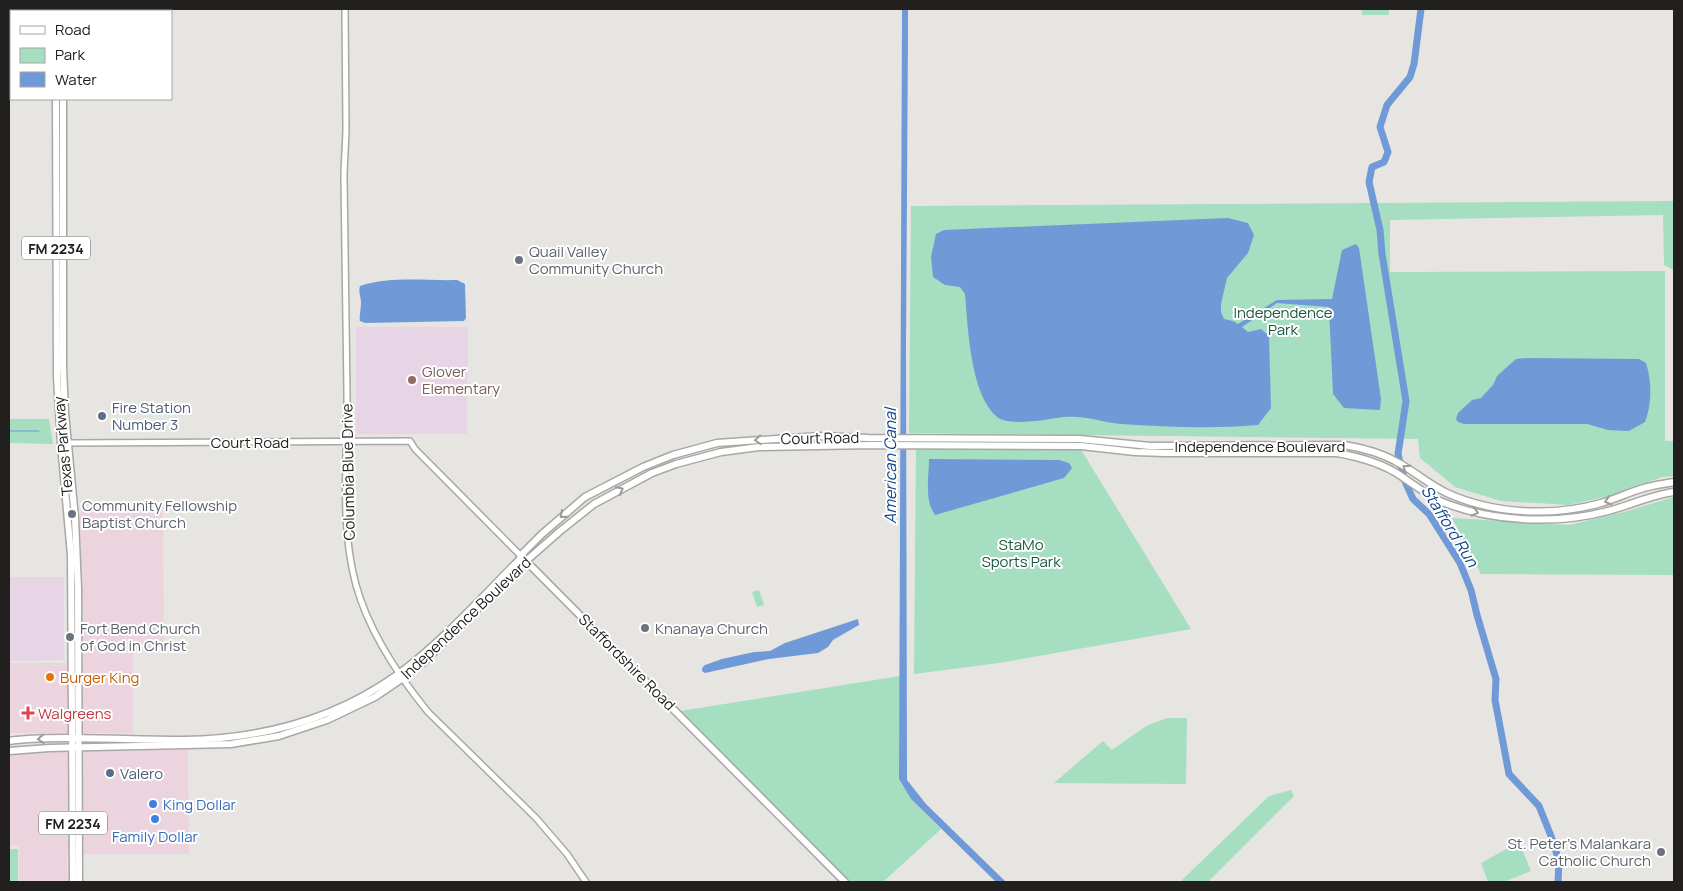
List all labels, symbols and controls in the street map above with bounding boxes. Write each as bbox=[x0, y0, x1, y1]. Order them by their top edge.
legend bbox=[10, 10, 172, 100]
text: Road bbox=[55, 19, 91, 40]
text: Park bbox=[55, 44, 85, 65]
text: Water bbox=[55, 69, 97, 90]
road number: FM 2234 bbox=[22, 237, 90, 260]
place label: Quail Valley Community Church bbox=[529, 241, 663, 279]
marker: Quail Valley Community Church bbox=[513, 254, 525, 266]
park label: Independence Park bbox=[1233, 302, 1333, 340]
place label: Glover Elementary bbox=[422, 361, 500, 399]
marker: Glover Elementary bbox=[406, 374, 418, 386]
street label: Texas Parkway bbox=[48, 395, 78, 497]
place label: Fire Station Number 3 bbox=[112, 397, 191, 435]
street label: Columbia Blue Drive bbox=[336, 403, 360, 541]
water label: American Canal bbox=[879, 406, 901, 524]
marker: Fire Station Number 3 bbox=[96, 410, 108, 422]
street label: Court Road bbox=[781, 427, 859, 449]
street label: Court Road bbox=[211, 432, 289, 453]
one-way arrow bbox=[754, 434, 762, 445]
street label: Independence Boulevard bbox=[1175, 436, 1345, 457]
one-way arrow bbox=[1402, 465, 1412, 474]
water label: Stafford Run bbox=[1416, 481, 1484, 571]
one-way arrow bbox=[615, 486, 624, 496]
place label: Community Fellowship Baptist Church bbox=[82, 495, 237, 533]
one-way arrow bbox=[1604, 496, 1613, 506]
one-way arrow bbox=[1470, 506, 1479, 517]
marker: Community Fellowship Baptist Church bbox=[66, 508, 78, 520]
one-way arrow bbox=[560, 510, 569, 519]
park label: StaMo Sports Park bbox=[981, 534, 1061, 572]
street label: Independence Boulevard bbox=[396, 552, 536, 684]
street label: Staffordshire Road bbox=[574, 609, 680, 715]
place label: Fort Bend Church of God in Christ bbox=[80, 618, 200, 656]
place label: Knanaya Church bbox=[655, 618, 768, 639]
marker: Knanaya Church bbox=[639, 622, 651, 634]
marker: Fort Bend Church of God in Christ bbox=[64, 631, 76, 643]
place label: Burger King bbox=[60, 667, 139, 688]
marker: Burger King bbox=[44, 671, 56, 683]
place label: Walgreens bbox=[38, 703, 112, 724]
marker: Walgreens bbox=[22, 707, 34, 719]
one-way arrow bbox=[36, 733, 44, 744]
place label: Valero bbox=[120, 763, 163, 784]
marker: Valero bbox=[104, 767, 116, 779]
place label: King Dollar bbox=[163, 794, 236, 815]
marker: King Dollar bbox=[147, 798, 159, 810]
road number: FM 2234 bbox=[39, 811, 107, 834]
marker: Family Dollar bbox=[149, 813, 161, 825]
place label: Family Dollar bbox=[112, 826, 199, 847]
place label: St. Peter's Malankara Catholic Church bbox=[1507, 833, 1651, 871]
marker: St. Peter's Malankara Catholic Church bbox=[1655, 846, 1667, 858]

